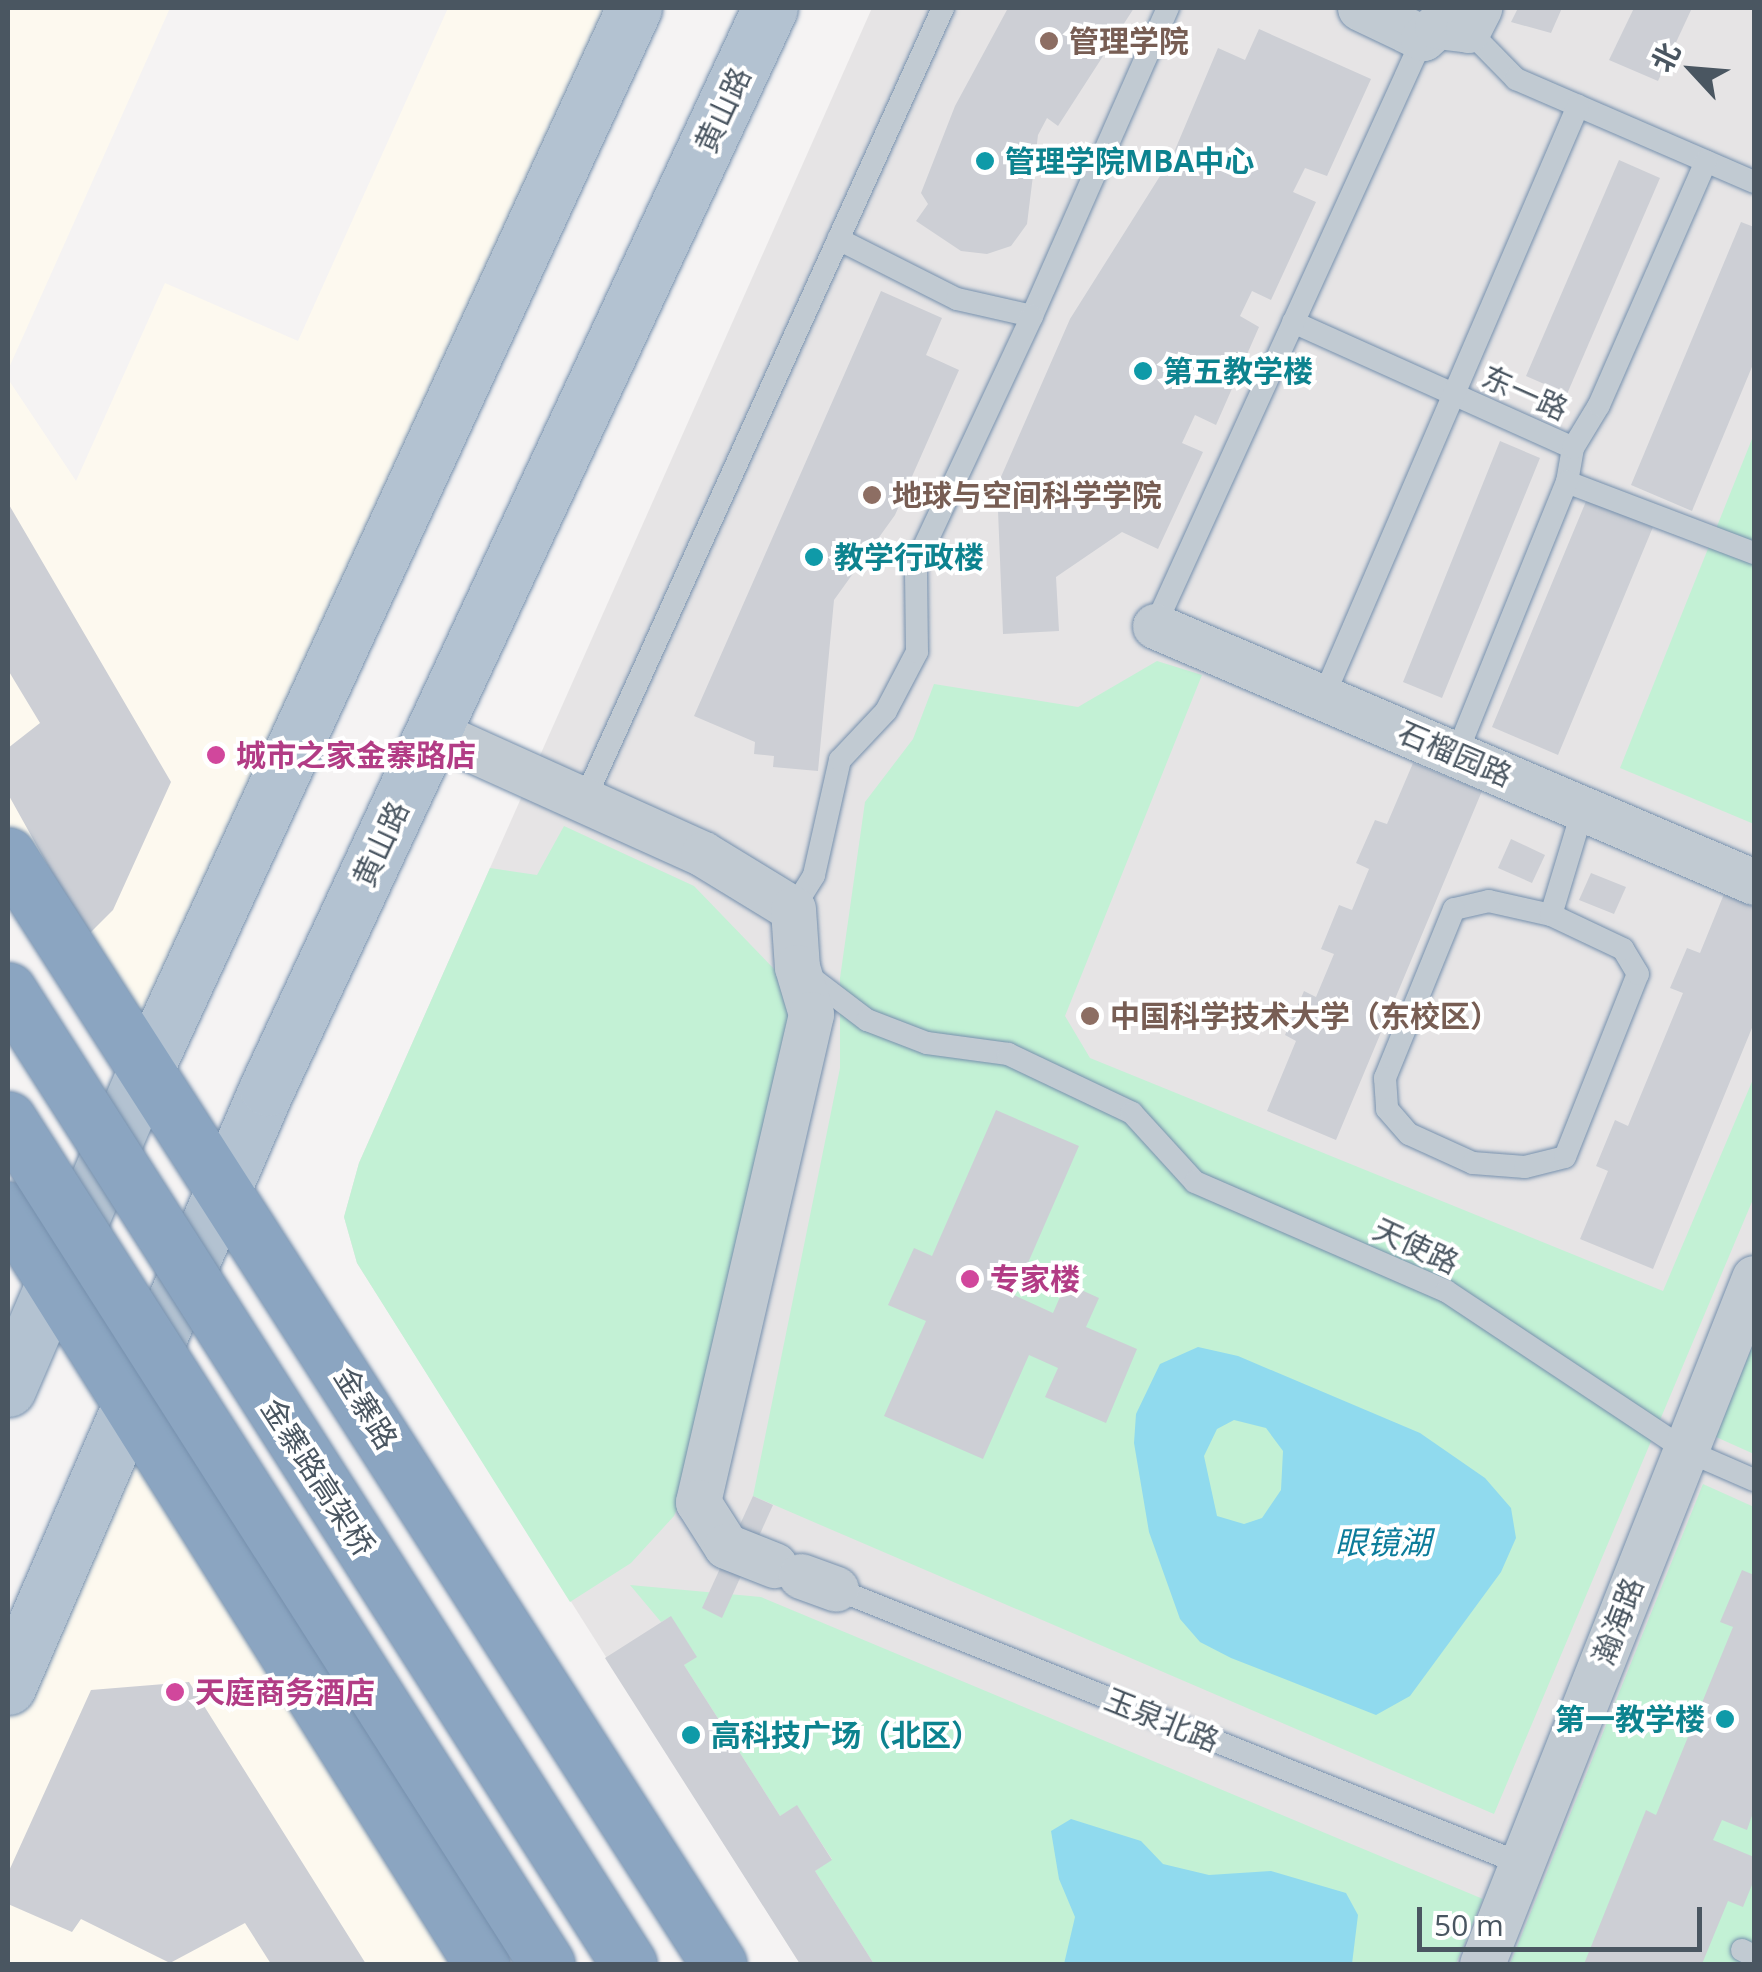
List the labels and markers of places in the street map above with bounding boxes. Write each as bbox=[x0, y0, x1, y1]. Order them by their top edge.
place label: 管理学院 bbox=[1069, 23, 1189, 59]
marker: 管理学院 bbox=[1038, 30, 1060, 52]
place label: 管理学院MBA中心 bbox=[1005, 143, 1254, 179]
marker: 管理学院MBA中心 bbox=[974, 150, 996, 172]
place label: 第五教学楼 bbox=[1163, 353, 1313, 389]
marker: 第五教学楼 bbox=[1132, 360, 1154, 382]
place label: 地球与空间科学学院 bbox=[892, 477, 1162, 513]
marker: 地球与空间科学学院 bbox=[861, 484, 883, 506]
place label: 教学行政楼 bbox=[834, 539, 984, 575]
marker: 教学行政楼 bbox=[803, 546, 825, 568]
place label: 城市之家金寨路店 bbox=[236, 737, 476, 773]
marker: 城市之家金寨路店 bbox=[205, 744, 227, 766]
place label: 中国科学技术大学（东校区） bbox=[1110, 998, 1500, 1034]
marker: 中国科学技术大学（东校区） bbox=[1079, 1005, 1101, 1027]
place label: 专家楼 bbox=[990, 1261, 1080, 1297]
marker: 专家楼 bbox=[959, 1268, 981, 1290]
place label: 天庭商务酒店 bbox=[195, 1674, 375, 1710]
marker: 天庭商务酒店 bbox=[164, 1681, 186, 1703]
place label: 第一教学楼 bbox=[1555, 1701, 1705, 1737]
marker: 第一教学楼 bbox=[1714, 1708, 1736, 1730]
place label: 高科技广场（北区） bbox=[711, 1717, 981, 1753]
marker: 高科技广场（北区） bbox=[680, 1724, 702, 1746]

